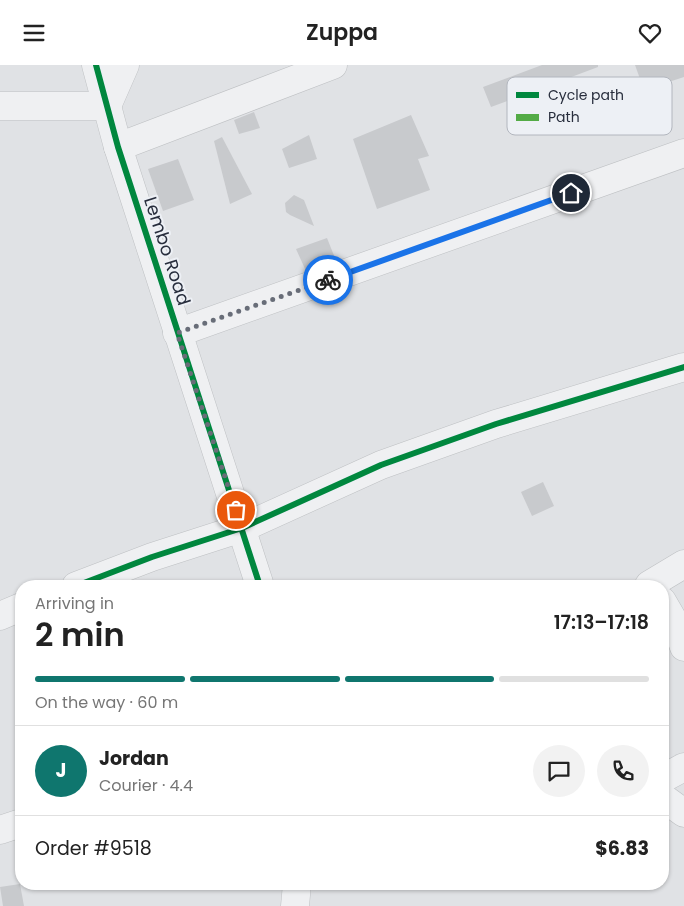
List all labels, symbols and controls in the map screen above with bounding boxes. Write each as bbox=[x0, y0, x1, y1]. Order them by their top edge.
text: Zuppa bbox=[306, 17, 378, 48]
icon: menu bbox=[20, 19, 48, 47]
icon: heart bbox=[636, 19, 664, 47]
legend bbox=[507, 77, 672, 135]
text: Cycle path bbox=[548, 85, 624, 105]
text: Path bbox=[548, 107, 580, 127]
pin bbox=[550, 172, 592, 214]
icon: home bbox=[557, 179, 585, 207]
street label: Lembo Road bbox=[138, 193, 197, 308]
courier bbox=[303, 255, 353, 305]
icon: bike bbox=[314, 266, 342, 294]
pin bbox=[215, 489, 257, 531]
icon: bag bbox=[222, 496, 250, 524]
text: Arriving in bbox=[35, 592, 114, 615]
text: 17:13–17:18 bbox=[554, 609, 649, 636]
text: 2 min bbox=[35, 612, 125, 657]
text: On the way · 60 m bbox=[35, 691, 178, 714]
text: Jordan bbox=[99, 745, 169, 772]
button: chat bbox=[533, 745, 585, 797]
button: phone bbox=[597, 745, 649, 797]
text: J bbox=[56, 757, 66, 784]
text: Courier · 4.4 bbox=[99, 774, 193, 797]
text: Order #9518 bbox=[35, 835, 152, 862]
text: $6.83 bbox=[595, 835, 649, 862]

